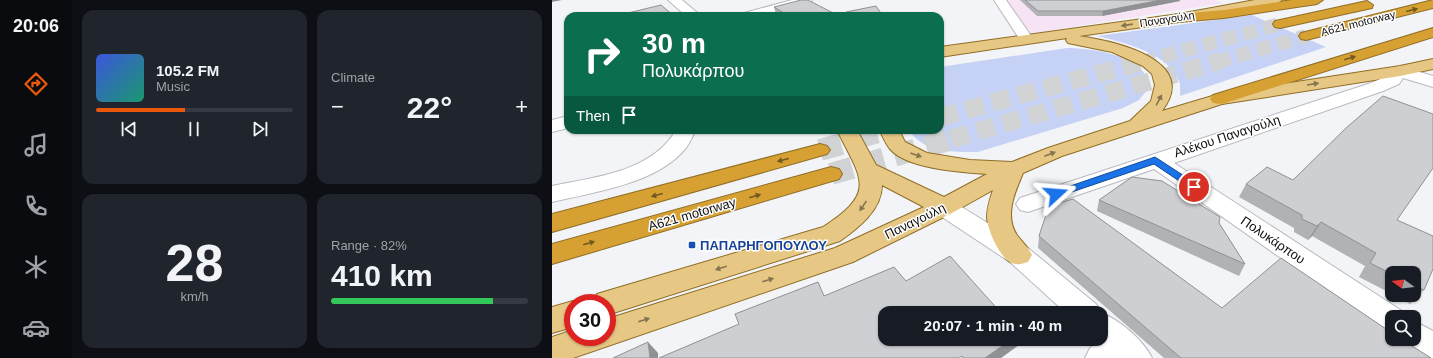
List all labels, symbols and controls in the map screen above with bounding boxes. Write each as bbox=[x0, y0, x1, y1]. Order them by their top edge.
one-way arrow bbox=[1406, 6, 1418, 12]
street label: A621 motorway bbox=[1319, 8, 1397, 38]
street label: Παναγούλη bbox=[1139, 9, 1195, 29]
text: 20:06 bbox=[13, 16, 59, 36]
one-way arrow bbox=[1121, 22, 1133, 28]
icon: right bbox=[576, 28, 628, 80]
text: 30 m bbox=[642, 28, 706, 59]
one-way arrow bbox=[1344, 55, 1356, 61]
text: Πολυκάρπου bbox=[642, 61, 744, 81]
text: 105.2 FM bbox=[156, 62, 219, 79]
icon: directions bbox=[22, 70, 50, 98]
text: Climate bbox=[331, 70, 375, 85]
text: Music bbox=[156, 79, 190, 94]
one-way arrow bbox=[1307, 81, 1319, 87]
text: 22° bbox=[407, 91, 452, 124]
text: − bbox=[331, 94, 344, 119]
text: + bbox=[515, 94, 528, 119]
one-way arrow bbox=[1156, 95, 1163, 106]
icon: arrive bbox=[618, 104, 640, 126]
text: Then bbox=[576, 107, 610, 124]
street label: Αλέκου Παναγούλη bbox=[1172, 112, 1282, 160]
icon: previous bbox=[118, 118, 140, 140]
icon: pause bbox=[183, 118, 205, 140]
icon: next bbox=[249, 118, 271, 140]
icon: music bbox=[22, 131, 50, 159]
one-way arrow bbox=[1045, 151, 1057, 157]
one-way arrow bbox=[911, 152, 923, 158]
one-way arrow bbox=[777, 158, 789, 164]
pin bbox=[1177, 170, 1211, 204]
position arrow bbox=[1035, 173, 1077, 215]
icon: arrive bbox=[1183, 176, 1205, 198]
icon: phone bbox=[22, 192, 50, 220]
one-way arrow bbox=[651, 192, 664, 198]
one-way arrow bbox=[749, 193, 761, 199]
street label: A621 motorway bbox=[647, 194, 738, 234]
street label: Παναγούλη bbox=[882, 200, 948, 242]
one-way arrow bbox=[859, 201, 867, 211]
street label: Πολυκάρπου bbox=[1238, 213, 1308, 267]
text: 28 bbox=[166, 234, 223, 292]
text: Range · 82% bbox=[331, 238, 407, 253]
place label: ΠΑΠΑΡΗΓΟΠΟΥΛΟΥ bbox=[700, 238, 827, 253]
one-way arrow bbox=[584, 240, 596, 246]
marker: ΠΑΠΑΡΗΓΟΠΟΥΛΟΥ bbox=[687, 240, 697, 250]
icon: climate bbox=[22, 253, 50, 281]
text: 410 km bbox=[331, 259, 433, 292]
one-way arrow bbox=[715, 265, 727, 271]
north arrow bbox=[1385, 266, 1421, 302]
map controls bbox=[1385, 266, 1421, 346]
one-way arrow bbox=[762, 277, 774, 283]
text: km/h bbox=[180, 289, 209, 304]
speed limit sign: 30 bbox=[564, 294, 616, 346]
button: search bbox=[1385, 310, 1421, 346]
icon: car bbox=[22, 314, 50, 342]
one-way arrow bbox=[638, 317, 650, 323]
text: 20:07 · 1 min · 40 m bbox=[924, 317, 1062, 334]

